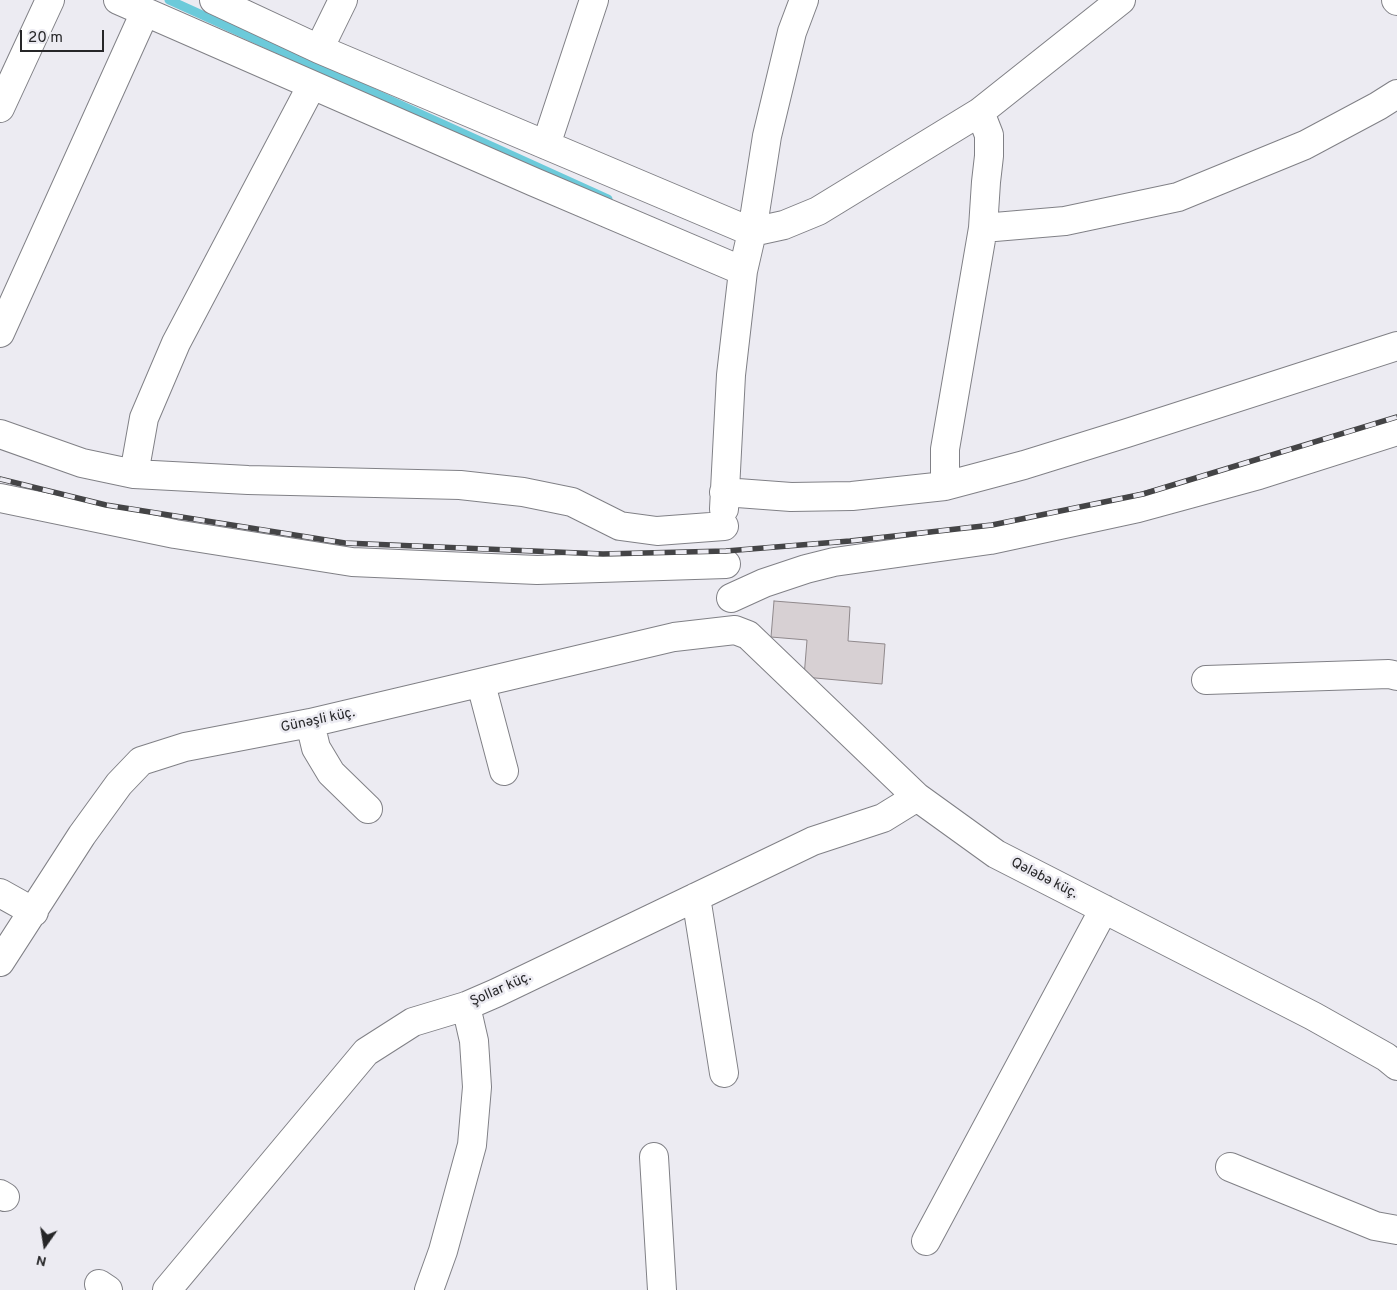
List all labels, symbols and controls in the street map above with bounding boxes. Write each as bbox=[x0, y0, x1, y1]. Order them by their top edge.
scale bar bbox=[22, 20, 106, 52]
text: 20 m bbox=[28, 29, 63, 48]
street label: Günəşli küç. bbox=[279, 705, 357, 737]
street label: Qələbə küç. bbox=[1008, 855, 1080, 903]
street label: Şollar küç. bbox=[468, 969, 534, 1011]
north arrow bbox=[20, 1220, 70, 1270]
text: N bbox=[35, 1251, 48, 1270]

